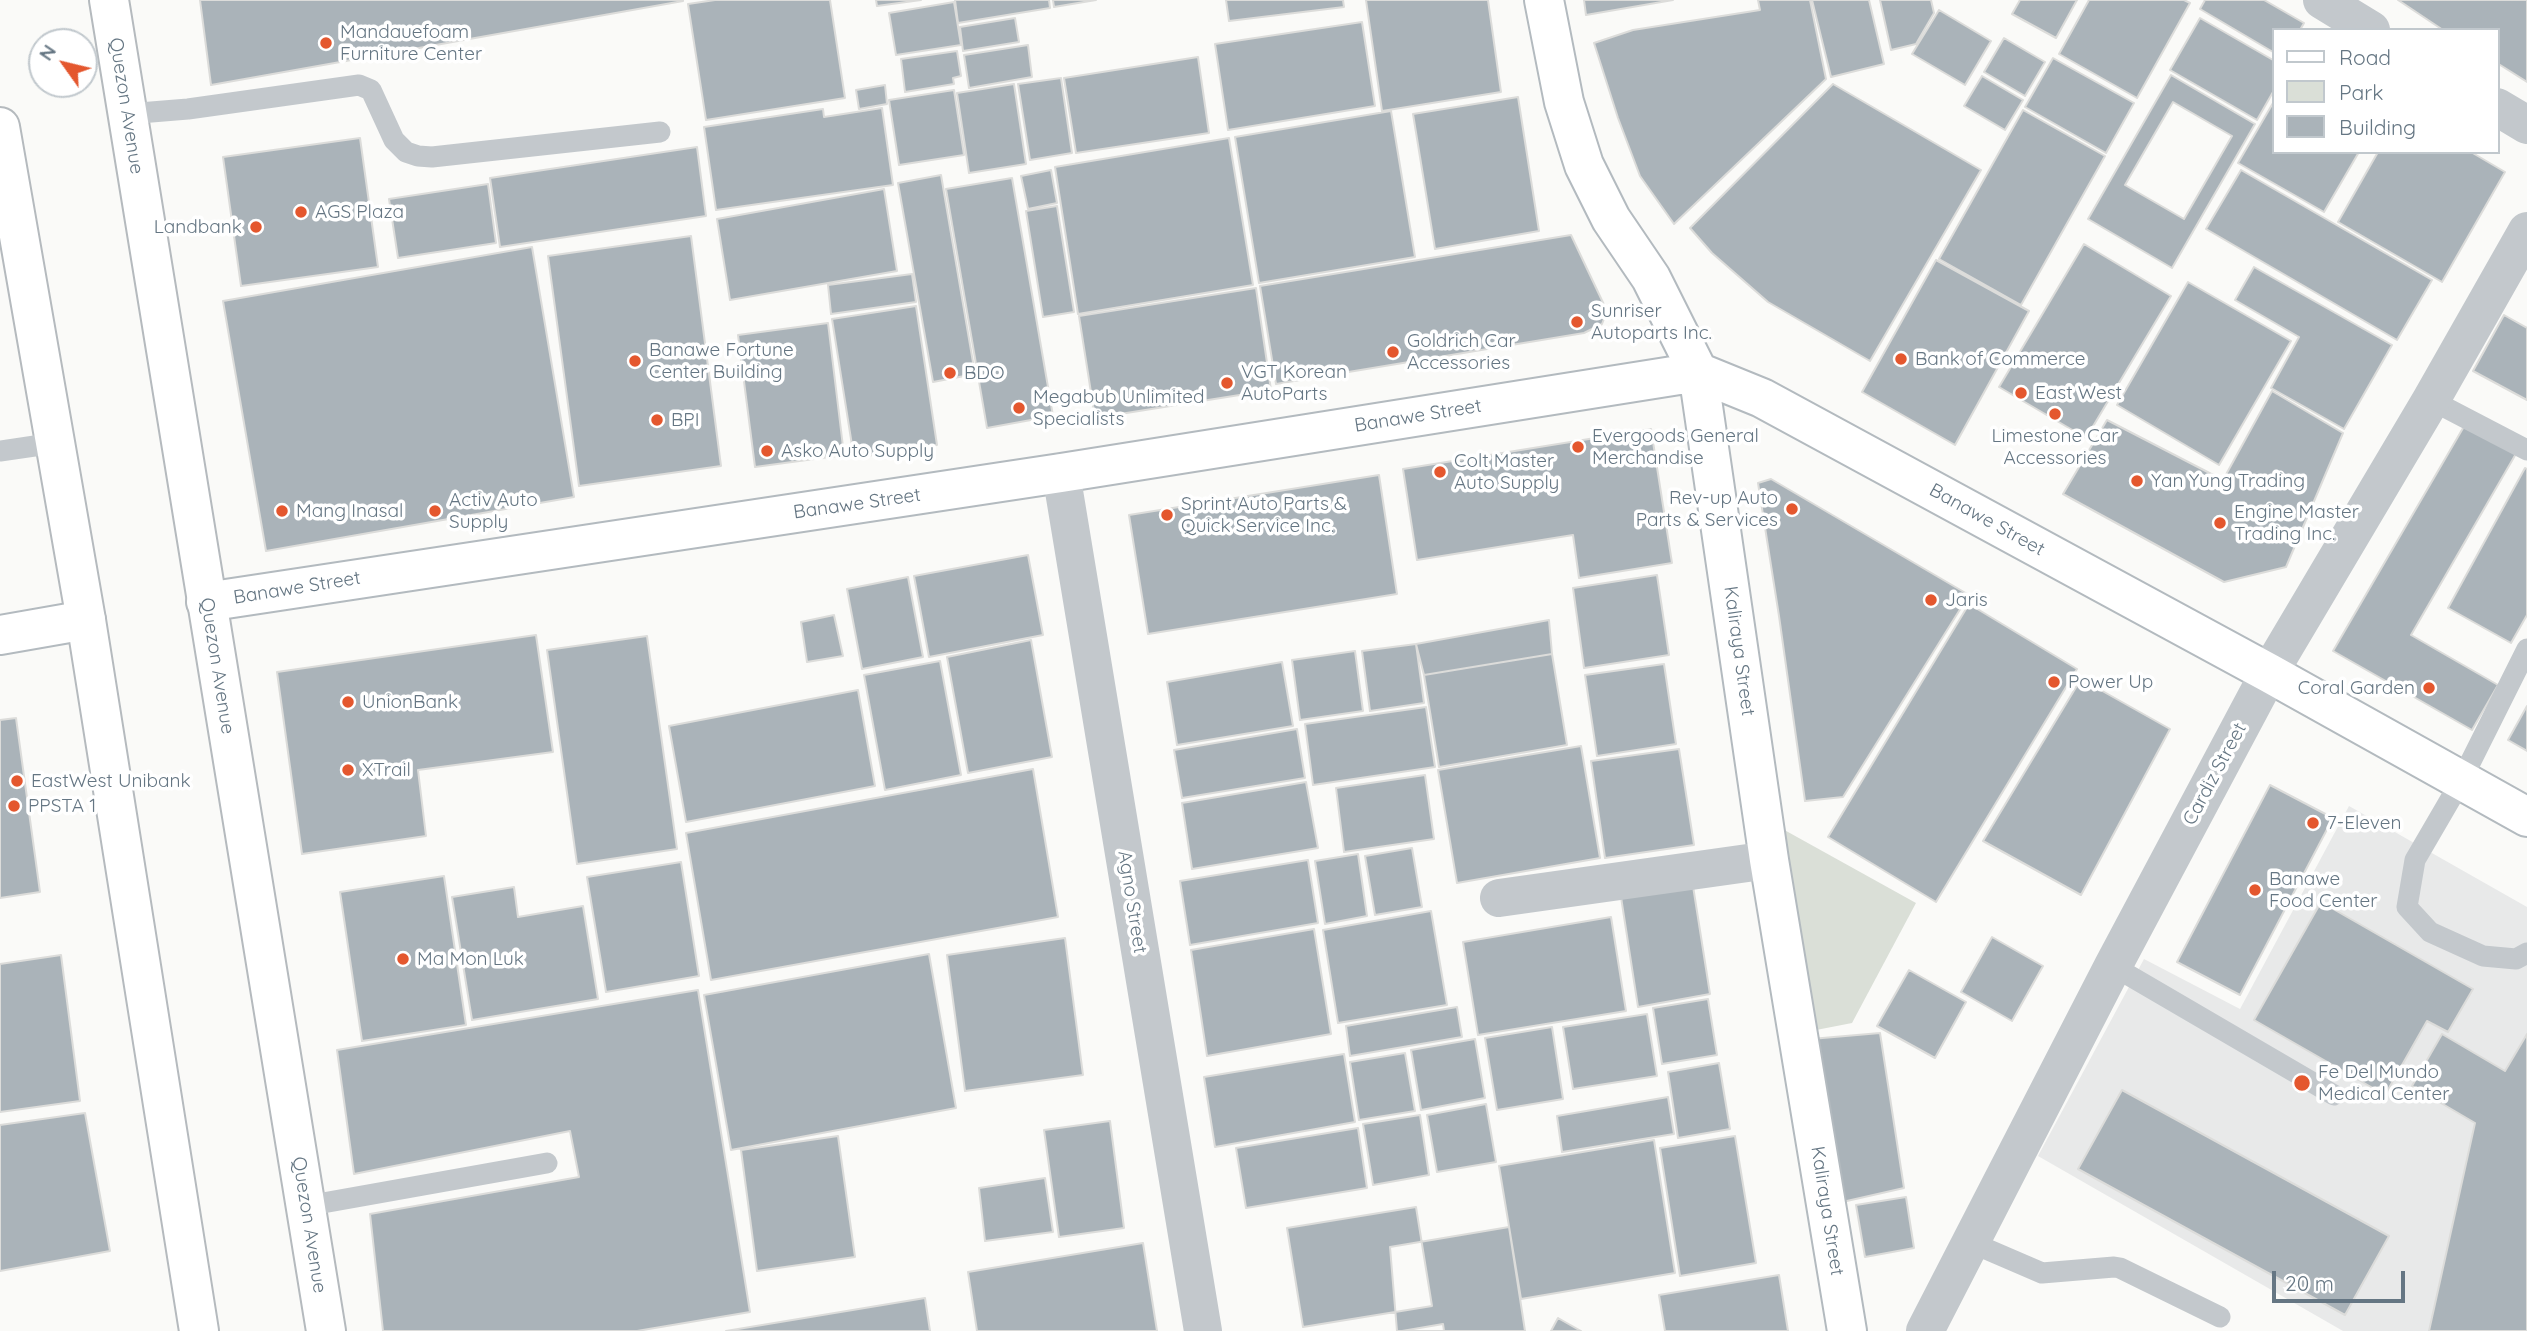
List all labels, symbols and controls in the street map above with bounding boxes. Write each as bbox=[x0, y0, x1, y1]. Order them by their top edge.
place label: Mandauefoam Furniture Center bbox=[340, 21, 482, 65]
north arrow bbox=[28, 28, 98, 98]
legend bbox=[2272, 28, 2499, 154]
marker: Mandauefoam Furniture Center bbox=[318, 35, 334, 51]
street label: Quezon Avenue bbox=[104, 36, 148, 176]
text: N bbox=[33, 40, 61, 65]
text: Road bbox=[2339, 44, 2391, 70]
text: Park bbox=[2339, 79, 2383, 105]
text: Building bbox=[2339, 114, 2416, 140]
place label: AGS Plaza bbox=[315, 201, 404, 223]
marker: AGS Plaza bbox=[293, 204, 309, 220]
place label: Landbank bbox=[154, 216, 242, 238]
marker: Landbank bbox=[248, 219, 264, 235]
place label: Sunriser Autoparts Inc. bbox=[1591, 300, 1712, 344]
marker: Sunriser Autoparts Inc. bbox=[1569, 314, 1585, 330]
place label: Goldrich Car Accessories bbox=[1407, 330, 1516, 374]
place label: Banawe Fortune Center Building bbox=[649, 339, 794, 383]
marker: Goldrich Car Accessories bbox=[1385, 344, 1401, 360]
place label: Bank of Commerce bbox=[1915, 348, 2085, 370]
marker: Bank of Commerce bbox=[1893, 351, 1909, 367]
marker: Banawe Fortune Center Building bbox=[627, 353, 643, 369]
place label: VGT Korean AutoParts bbox=[1241, 361, 1347, 405]
place label: BDO bbox=[964, 362, 1005, 384]
marker: BDO bbox=[942, 365, 958, 381]
marker: VGT Korean AutoParts bbox=[1219, 375, 1235, 391]
place label: East West bbox=[2035, 382, 2122, 404]
marker: East West bbox=[2013, 385, 2029, 401]
place label: Megabub Unlimited Specialists bbox=[1033, 386, 1205, 430]
street label: Banawe Street bbox=[1353, 395, 1483, 437]
marker: Megabub Unlimited Specialists bbox=[1011, 400, 1027, 416]
marker: Limestone Car Accessories bbox=[2047, 406, 2063, 422]
place label: BPI bbox=[671, 409, 699, 431]
marker: BPI bbox=[649, 412, 665, 428]
place label: Evergoods General Merchandise bbox=[1592, 425, 1759, 469]
place label: Limestone Car Accessories bbox=[1991, 425, 2119, 469]
marker: Evergoods General Merchandise bbox=[1570, 439, 1586, 455]
place label: Asko Auto Supply bbox=[781, 440, 934, 462]
marker: Asko Auto Supply bbox=[759, 443, 775, 459]
place label: Colt Master Auto Supply bbox=[1454, 450, 1559, 494]
marker: Colt Master Auto Supply bbox=[1432, 464, 1448, 480]
place label: Yan Yung Trading bbox=[2151, 470, 2305, 492]
marker: Yan Yung Trading bbox=[2129, 473, 2145, 489]
street label: Banawe Street bbox=[1925, 479, 2049, 561]
street label: Banawe Street bbox=[792, 484, 922, 524]
place label: Rev-up Auto Parts & Services bbox=[1636, 487, 1778, 531]
place label: Activ Auto Supply bbox=[449, 489, 538, 533]
place label: Sprint Auto Parts & Quick Service Inc. bbox=[1181, 493, 1347, 537]
place label: Mang Inasal bbox=[296, 500, 403, 522]
marker: Rev-up Auto Parts & Services bbox=[1784, 501, 1800, 517]
place label: Engine Master Trading Inc. bbox=[2234, 501, 2359, 545]
marker: Mang Inasal bbox=[274, 503, 290, 519]
marker: Activ Auto Supply bbox=[427, 503, 443, 519]
marker: Sprint Auto Parts & Quick Service Inc. bbox=[1159, 507, 1175, 523]
marker: Engine Master Trading Inc. bbox=[2212, 515, 2228, 531]
street label: Banawe Street bbox=[232, 567, 362, 609]
street label: Kaliraya Street bbox=[1719, 585, 1759, 717]
place label: Jaris bbox=[1945, 589, 1988, 611]
marker: Jaris bbox=[1923, 592, 1939, 608]
street label: Quezon Avenue bbox=[195, 596, 239, 736]
place label: Power Up bbox=[2068, 671, 2153, 693]
marker: Power Up bbox=[2046, 674, 2062, 690]
place label: Coral Garden bbox=[2298, 677, 2415, 699]
marker: Coral Garden bbox=[2421, 680, 2437, 696]
place label: UnionBank bbox=[362, 691, 458, 713]
marker: UnionBank bbox=[340, 694, 356, 710]
street label: Cardiz Street bbox=[2179, 719, 2251, 829]
place label: XTrail bbox=[362, 759, 411, 781]
marker: XTrail bbox=[340, 762, 356, 778]
place label: EastWest Unibank bbox=[31, 770, 191, 792]
marker: EastWest Unibank bbox=[9, 773, 25, 789]
place label: PPSTA 1 bbox=[28, 795, 96, 817]
marker: PPSTA 1 bbox=[6, 798, 22, 814]
place label: 7-Eleven bbox=[2327, 812, 2401, 834]
marker: 7-Eleven bbox=[2305, 815, 2321, 831]
street label: Agno Street bbox=[1113, 849, 1151, 955]
place label: Banawe Food Center bbox=[2269, 868, 2378, 912]
marker: Banawe Food Center bbox=[2247, 882, 2263, 898]
place label: Ma Mon Luk bbox=[417, 948, 524, 970]
marker: Ma Mon Luk bbox=[395, 951, 411, 967]
place label: Fe Del Mundo Medical Center bbox=[2318, 1061, 2449, 1105]
marker: Fe Del Mundo Medical Center bbox=[2292, 1073, 2312, 1093]
street label: Kaliraya Street bbox=[1806, 1145, 1848, 1277]
street label: Quezon Avenue bbox=[287, 1155, 331, 1295]
scale bar bbox=[2275, 1258, 2408, 1302]
text: 20 m bbox=[2285, 1270, 2334, 1296]

